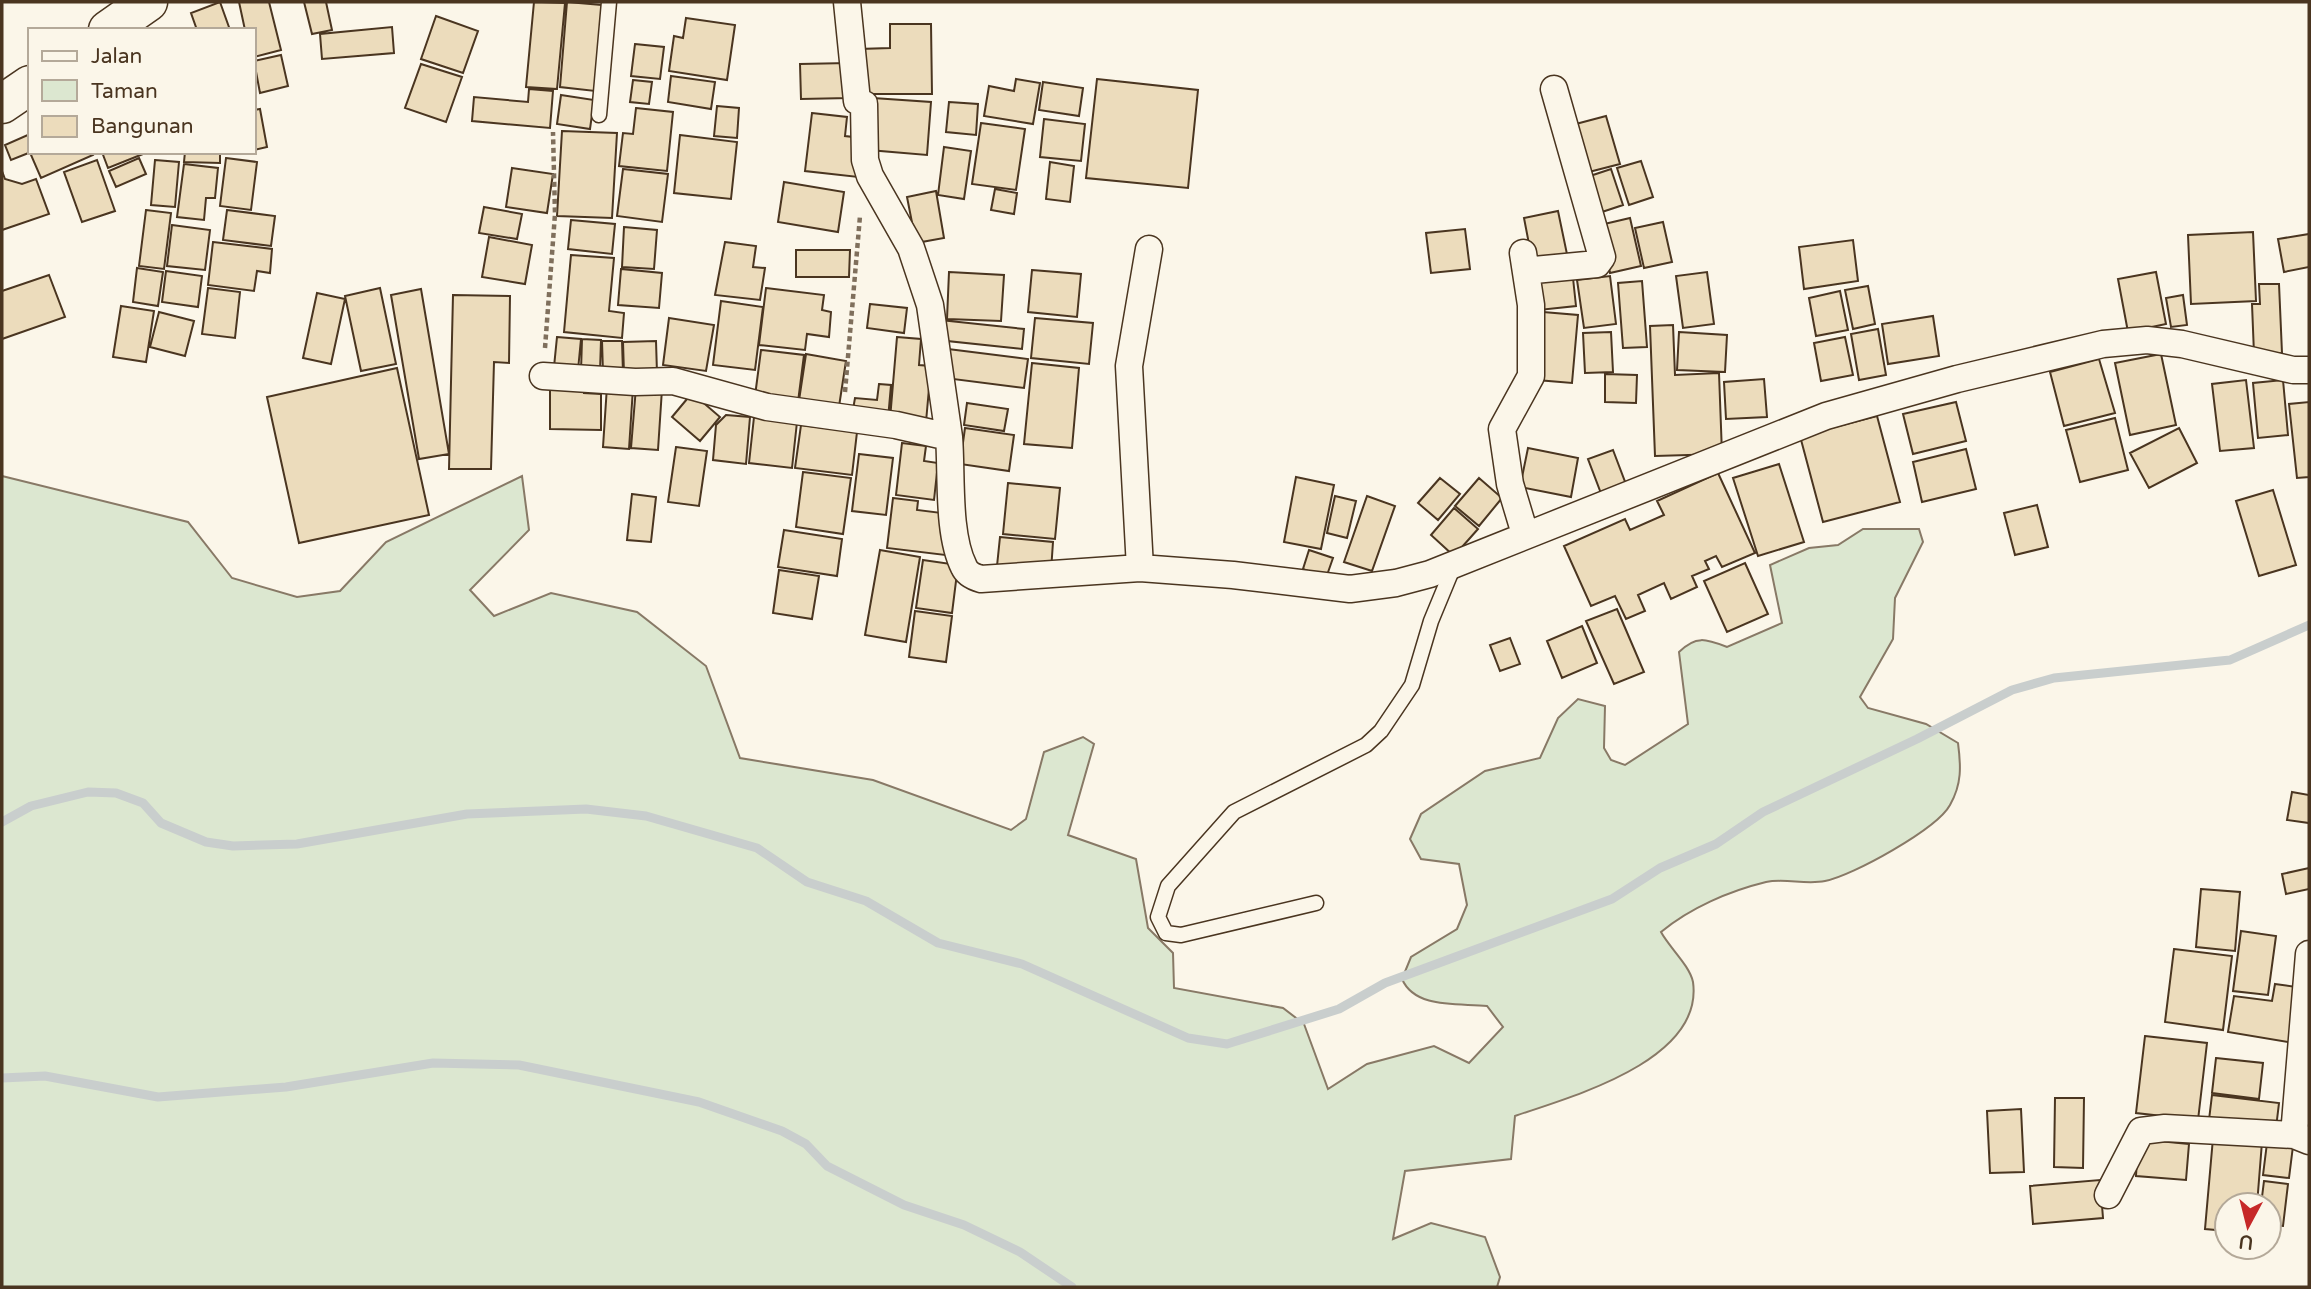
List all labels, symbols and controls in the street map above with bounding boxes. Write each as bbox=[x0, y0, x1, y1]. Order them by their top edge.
legend bbox=[28, 28, 256, 154]
text: Jalan bbox=[91, 44, 142, 69]
text: Taman bbox=[91, 79, 158, 104]
text: Bangunan bbox=[91, 114, 194, 139]
north arrow bbox=[2213, 1191, 2283, 1261]
text: U bbox=[2238, 1230, 2255, 1254]

